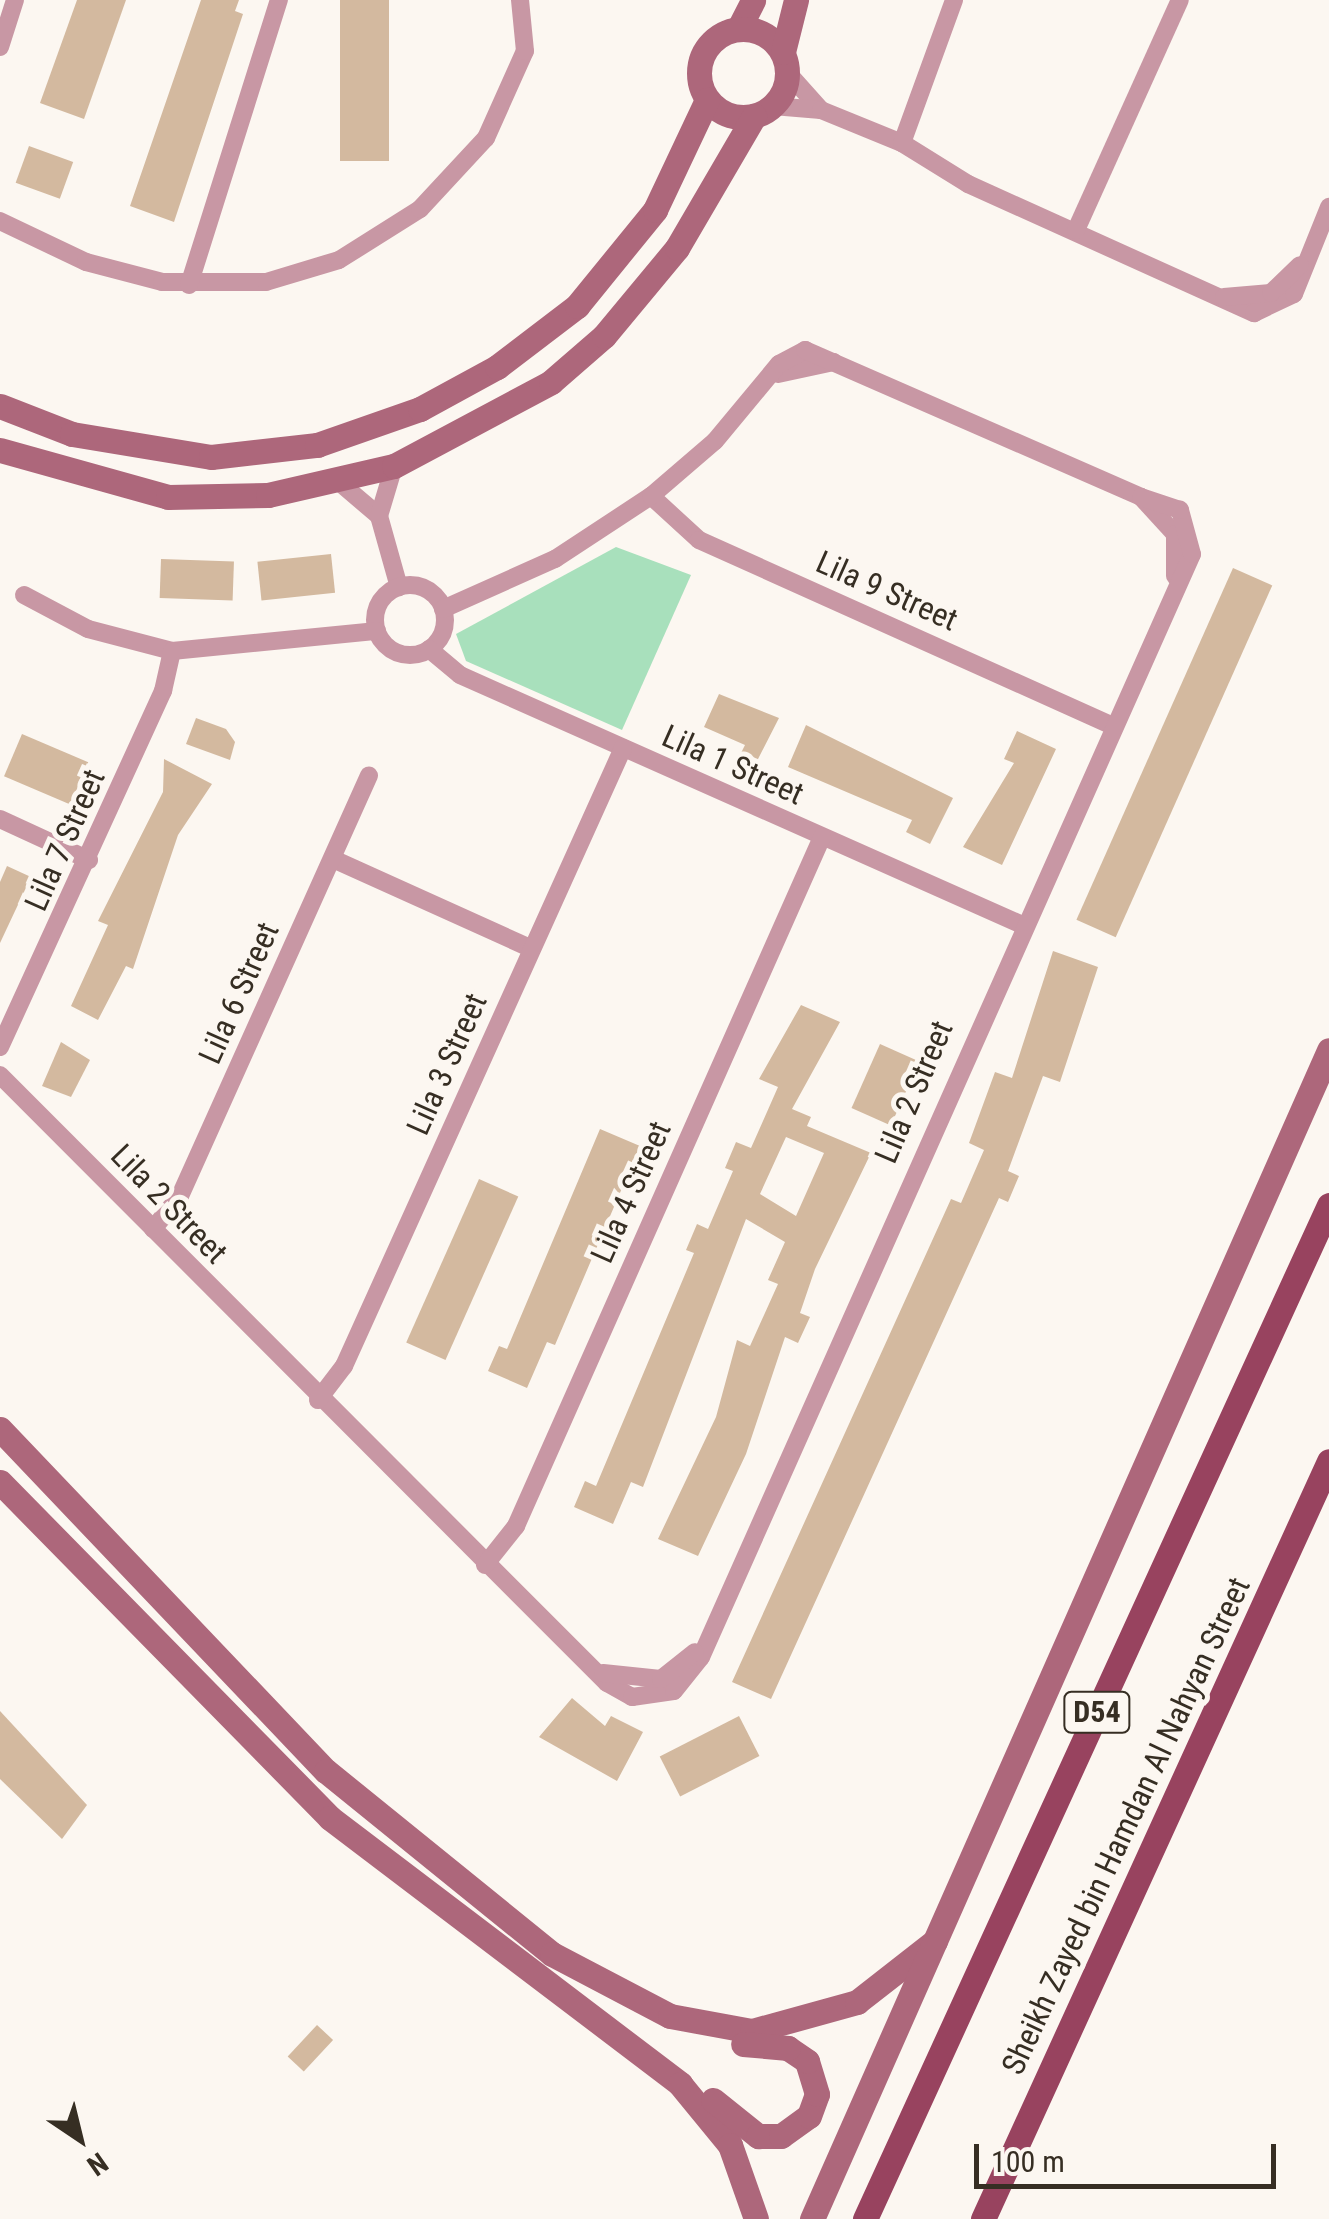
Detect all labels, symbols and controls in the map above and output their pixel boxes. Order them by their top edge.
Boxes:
street label: Lila 9 Street [810,543,964,639]
street label: Lila 1 Street [656,717,810,813]
street label: Lila 7 Street [17,763,113,917]
street label: Lila 6 Street [191,916,287,1070]
street label: Lila 3 Street [399,987,495,1141]
street label: Lila 2 Street [867,1015,961,1169]
street label: Lila 4 Street [583,1115,679,1269]
street label: Lila 2 Street [103,1136,235,1272]
street label: Sheikh Zayed bin Hamdan Al Nahyan Street [994,1571,1258,2081]
road number: D54 [1062,1687,1132,1737]
north arrow [30,2089,130,2189]
scale bar [979,2124,1282,2186]
text: 100 m [991,2144,1065,2179]
text: N [81,2146,114,2182]

